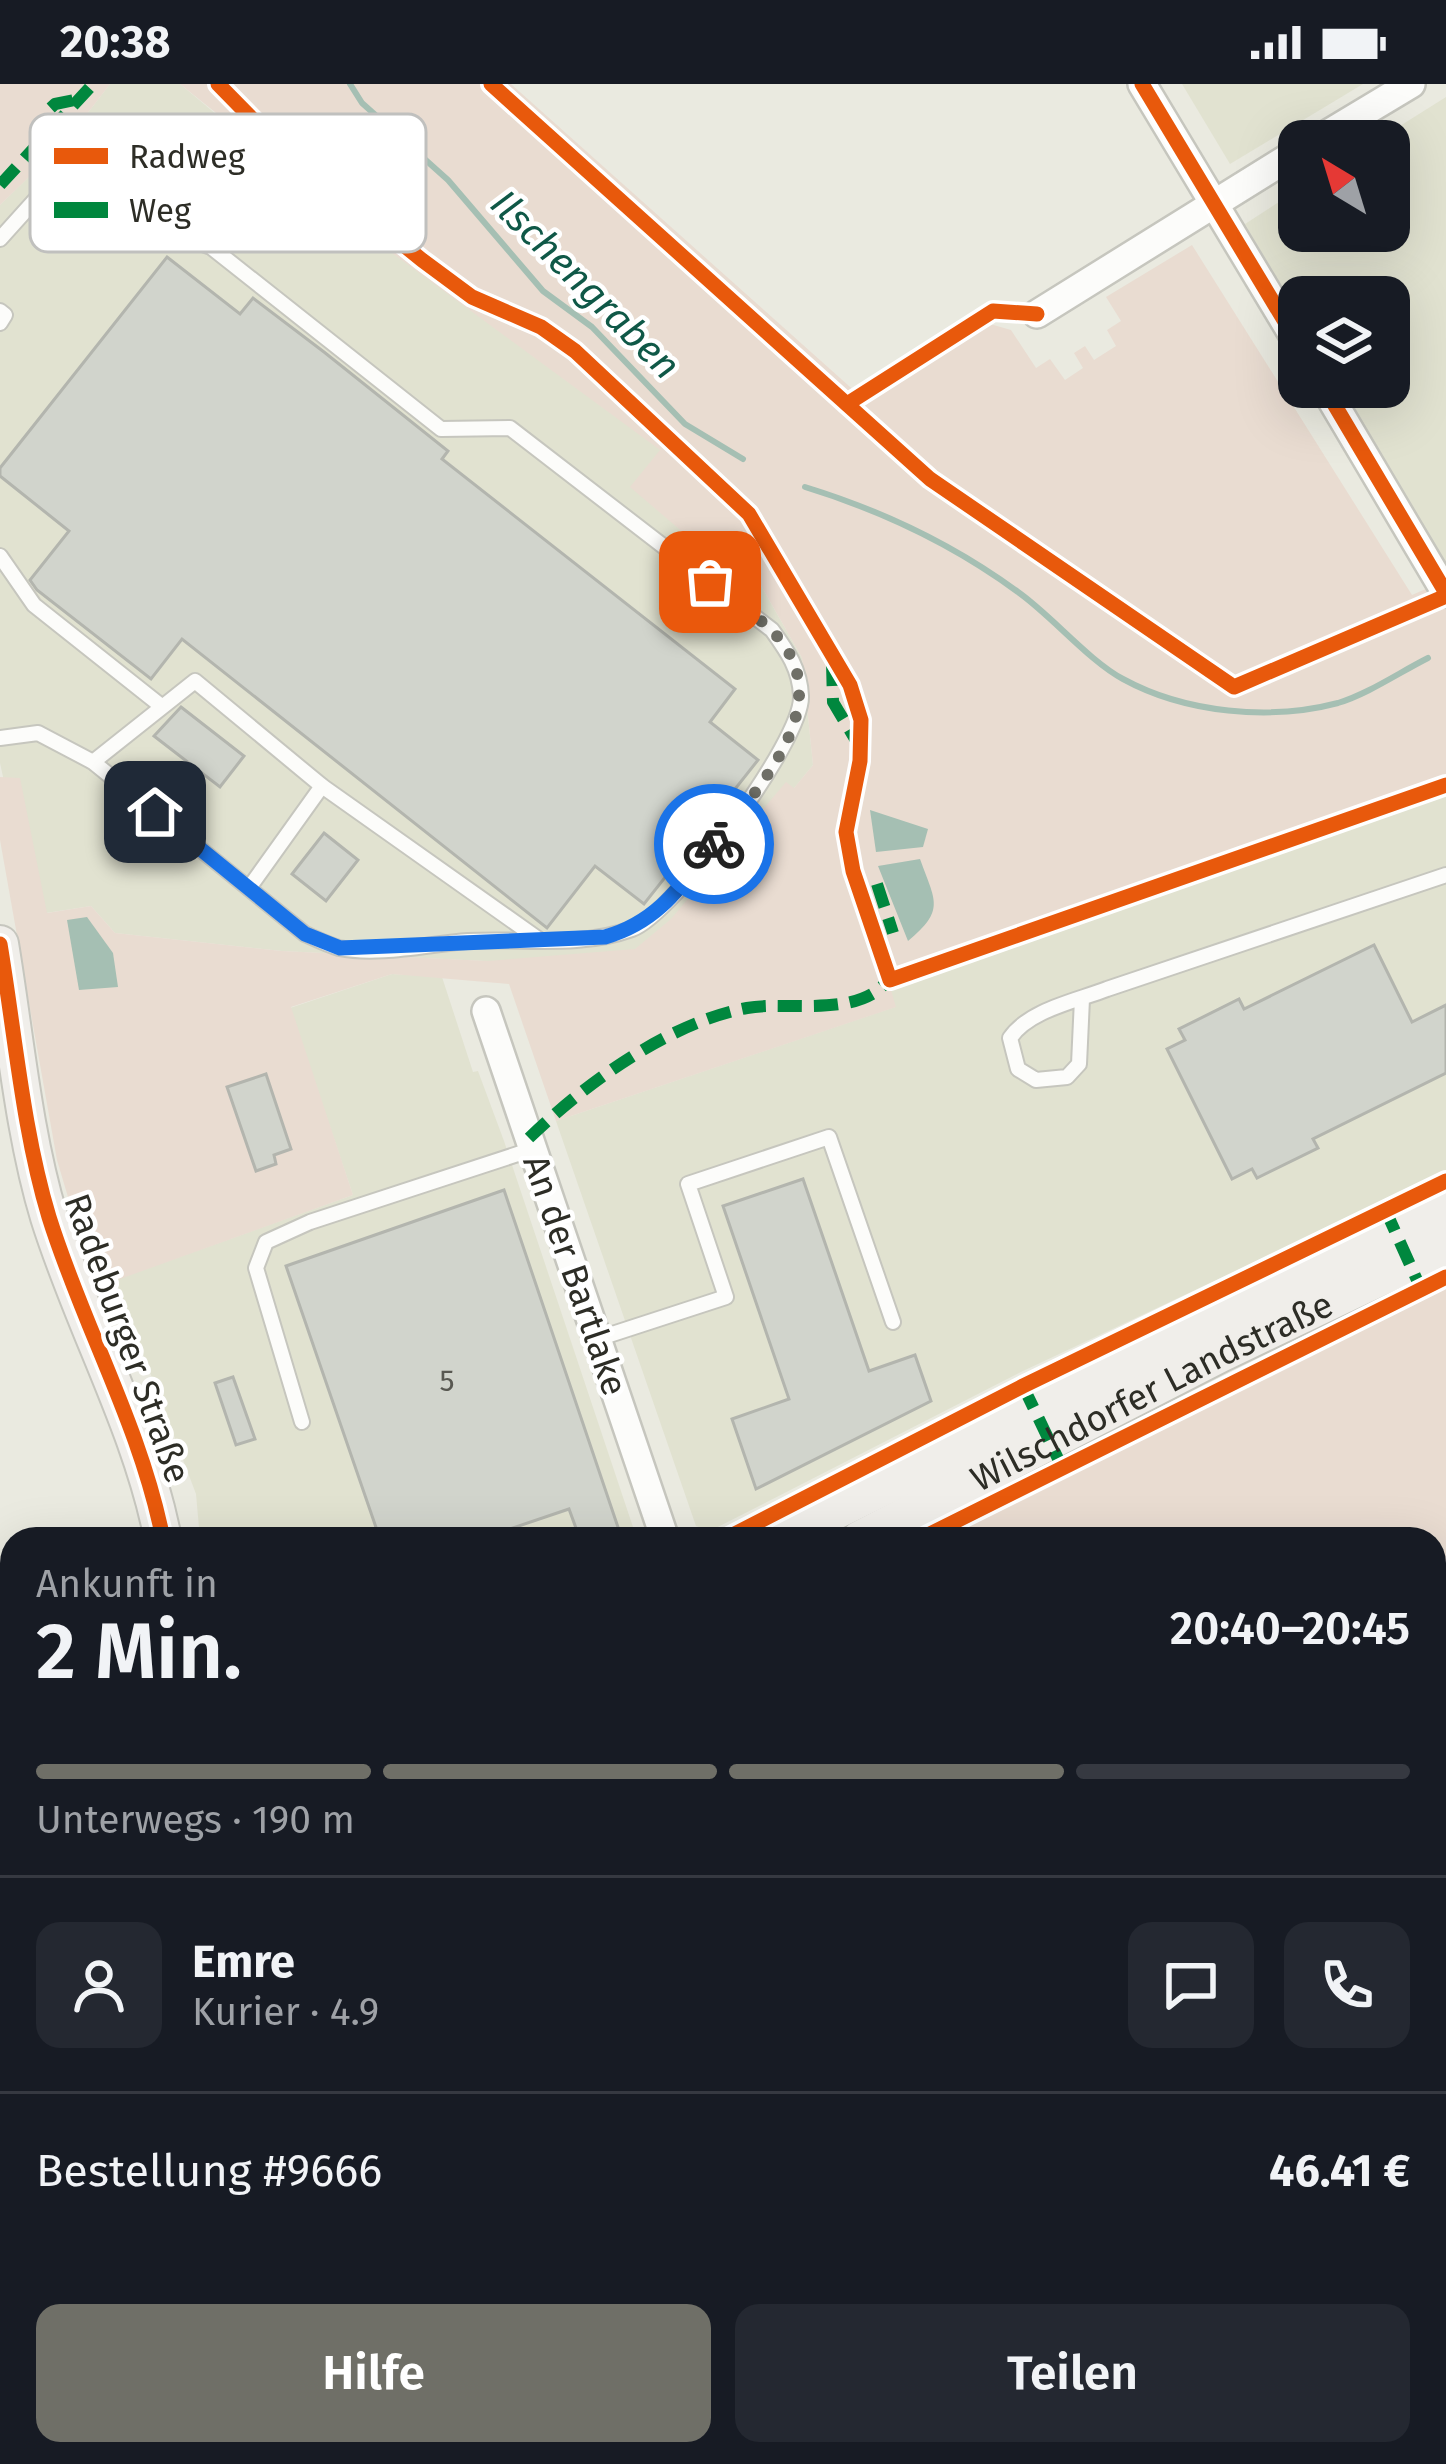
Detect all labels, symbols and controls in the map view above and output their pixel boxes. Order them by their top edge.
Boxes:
text: 20:38 [60,15,171,69]
legend [30,114,426,252]
north arrow [1278,120,1410,252]
map controls [1278,120,1410,408]
text: Radweg [129,137,246,177]
water label: Ilschengraben [481,181,689,389]
text: Weg [129,191,192,231]
button: layers [1278,276,1410,408]
pin [659,531,761,633]
icon: bag [677,549,743,615]
pin [104,761,206,863]
icon: home [122,779,188,845]
courier [654,784,774,904]
icon: bike [681,811,747,877]
street label: An der Bartlake [513,1149,637,1401]
street label: Radeburger Straße [54,1188,200,1489]
street label: Wilschdorfer Landstraße [963,1282,1340,1501]
house number: 5 [439,1363,455,1399]
text: Ankunft in [36,1561,218,1607]
text: 20:40–20:45 [1170,1602,1410,1656]
text: 2 Min. [36,1605,242,1699]
text: Unterwegs · 190 m [36,1797,355,1843]
button: person [36,1922,162,2048]
button: chat [1128,1922,1254,2048]
button: phone [1284,1922,1410,2048]
text: Emre [192,1935,295,1989]
text: Kurier · 4.9 [192,1989,379,2035]
text: Bestellung #9666 [36,2144,382,2198]
text: 46.41 € [1269,2144,1410,2198]
button: Hilfe [36,2304,711,2442]
button: Teilen [735,2304,1410,2442]

